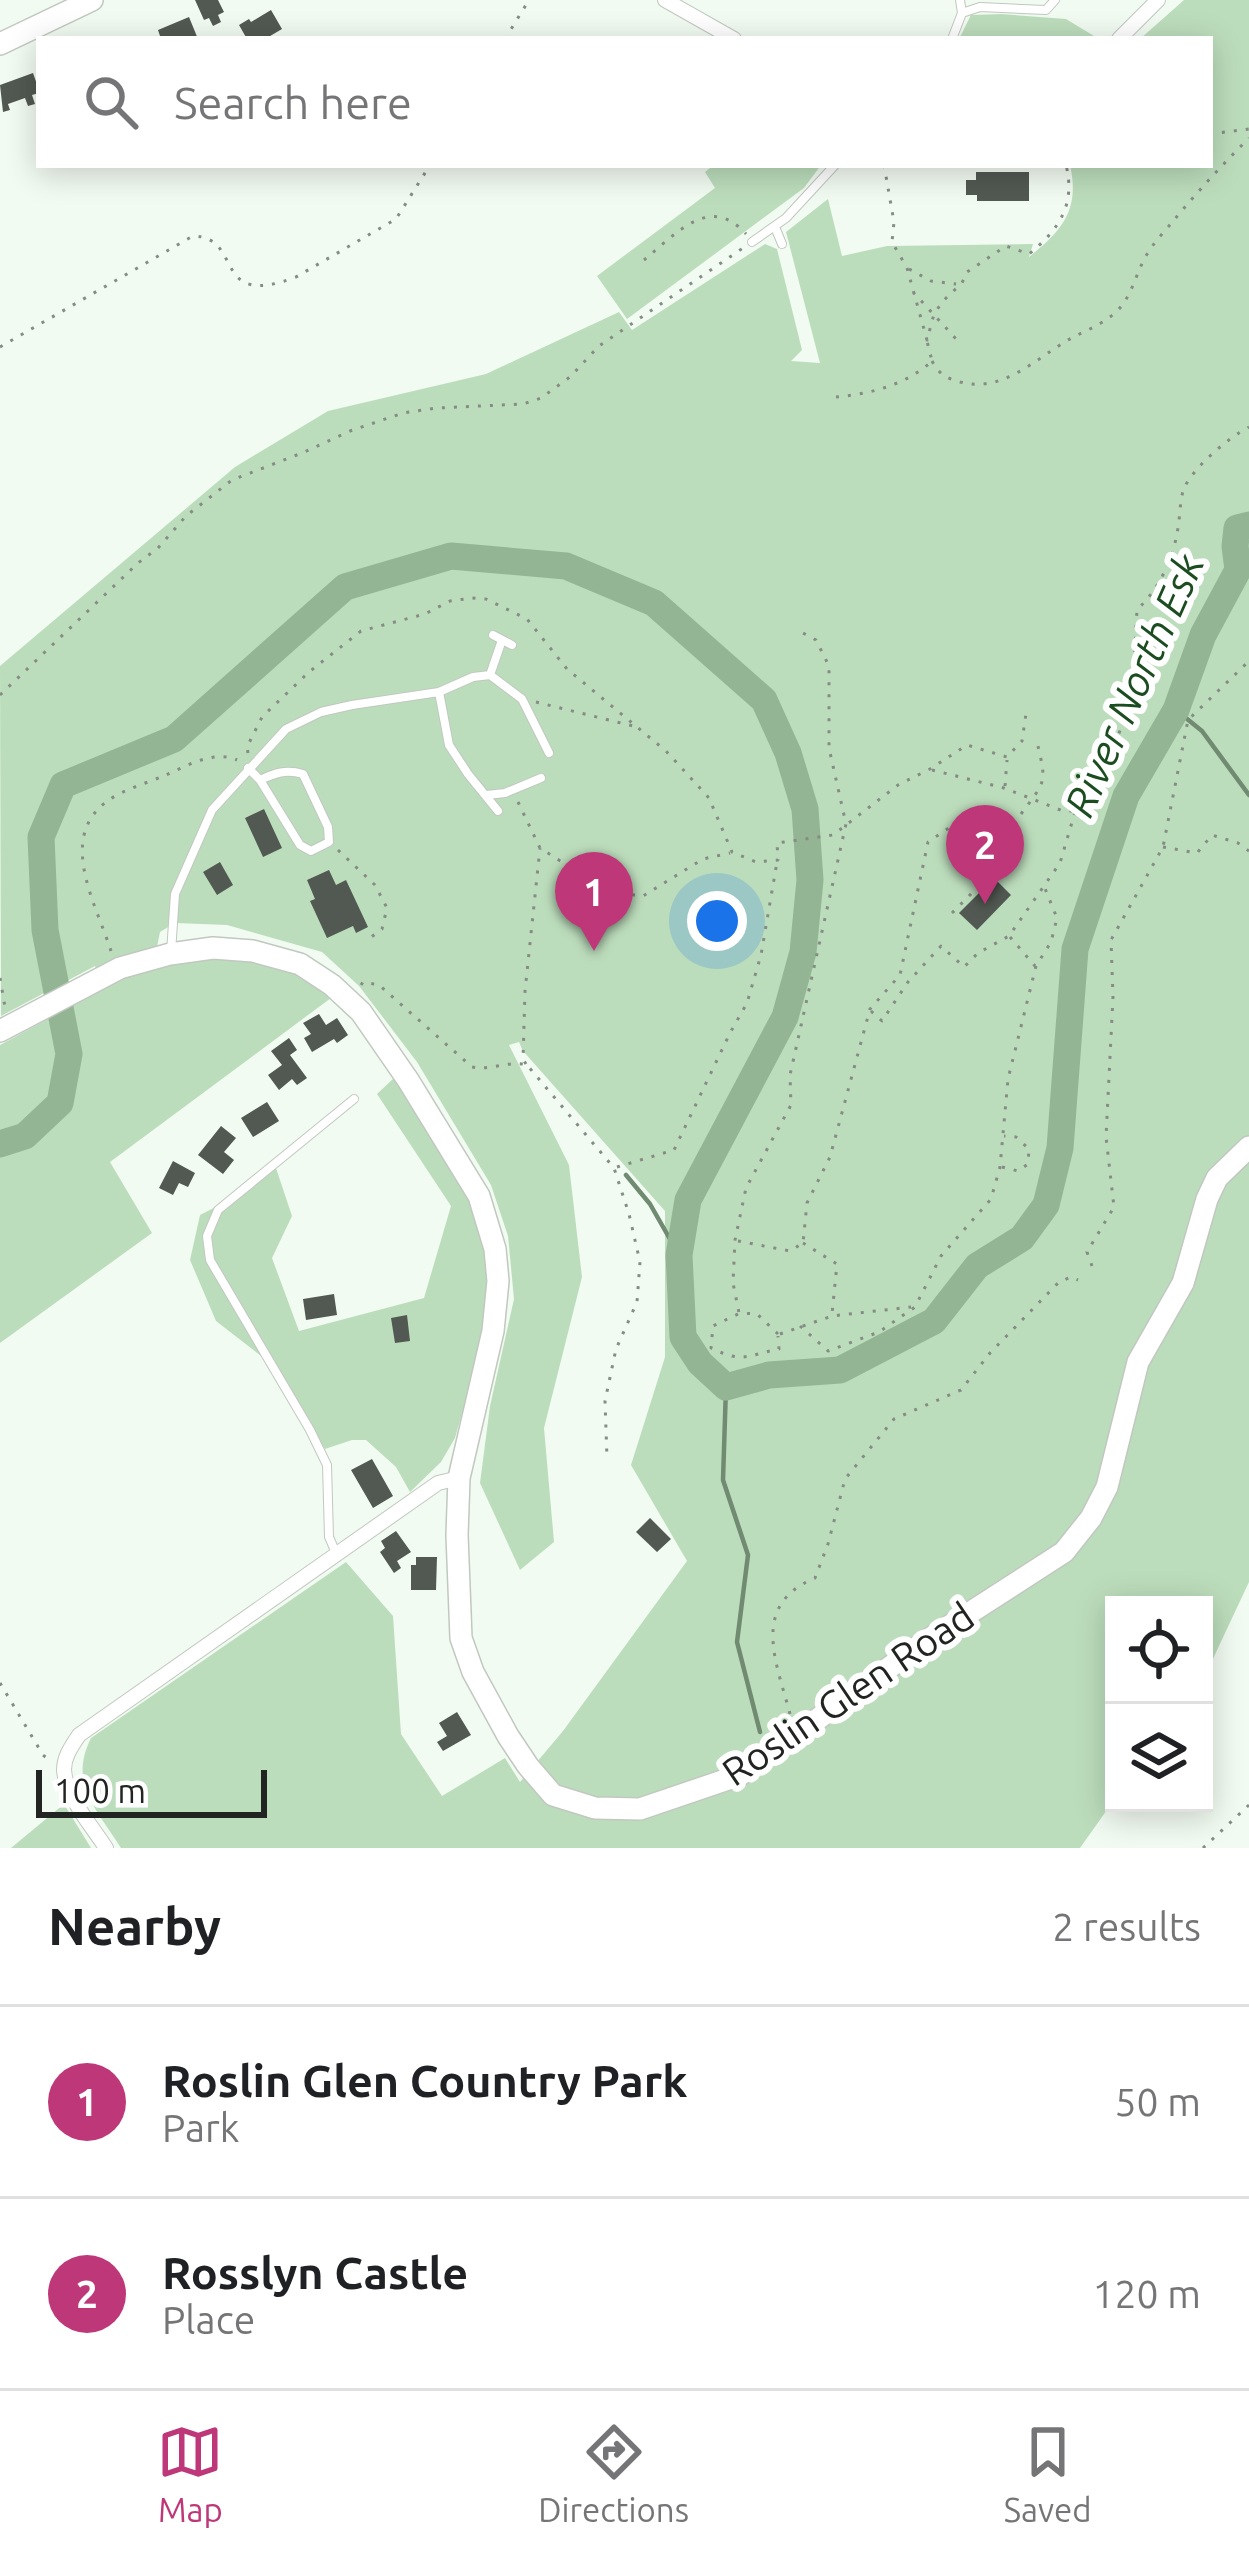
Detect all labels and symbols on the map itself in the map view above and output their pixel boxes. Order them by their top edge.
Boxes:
water label: River North Esk [1055,546,1213,823]
pin: 2 [946,805,1024,904]
pin: 1 [555,852,633,951]
your location [687,891,747,951]
street label: Roslin Glen Road [714,1594,981,1793]
scale bar [36,1764,267,1817]

